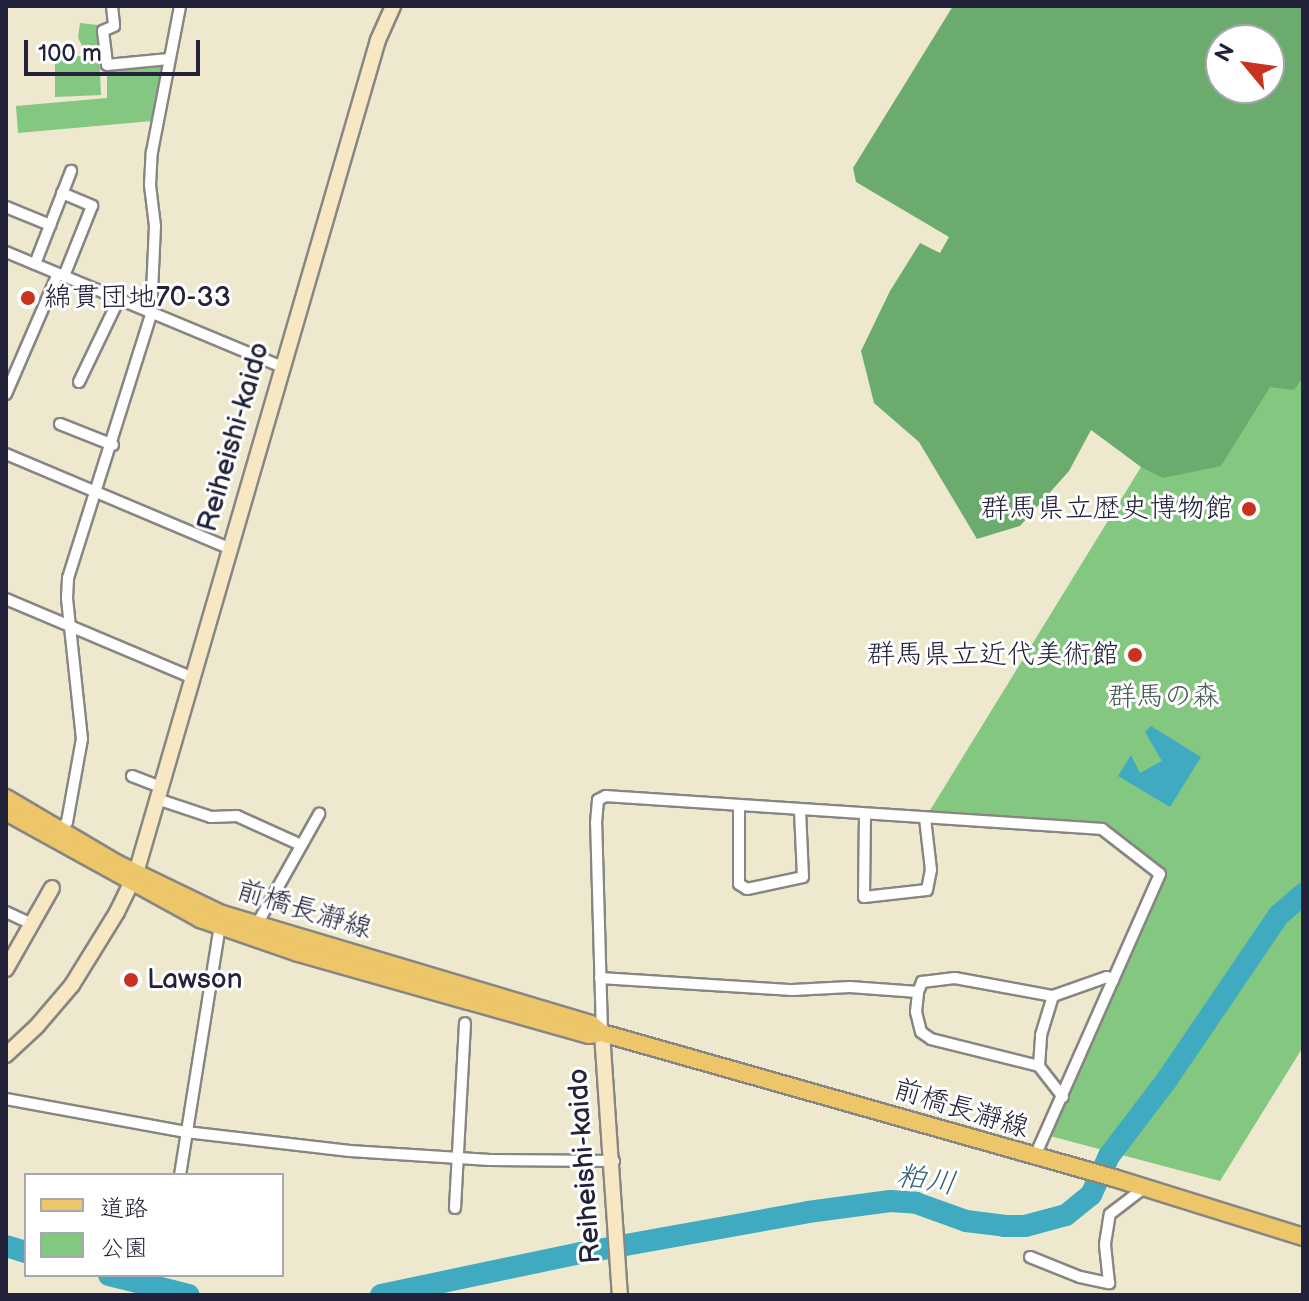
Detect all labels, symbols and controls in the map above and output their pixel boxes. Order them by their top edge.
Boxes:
scale bar [28,24,204,74]
north arrow [1205,24,1285,104]
text: 100 m [38,39,102,68]
text: N [1210,39,1241,67]
place label: 綿貫団地70-33 [44,281,231,315]
marker: 綿貫団地70-33 [19,289,37,307]
street label: Reiheishi-kaido [191,338,277,536]
place label: 群馬県立歴史博物館 [981,492,1233,526]
marker: 群馬県立歴史博物館 [1240,500,1258,518]
place label: 群馬県立近代美術館 [867,638,1119,672]
marker: 群馬県立近代美術館 [1126,646,1144,664]
park label: 群馬の森 [1108,680,1220,714]
street label: 前橋長瀞線 [232,873,376,947]
place label: Lawson [147,963,242,997]
marker: Lawson [122,971,140,989]
street label: Reiheishi-kaido [561,1067,609,1265]
street label: 前橋長瀞線 [889,1072,1033,1146]
water label: 粕川 [894,1158,958,1202]
legend [24,1173,284,1277]
text: 道路 [100,1194,148,1223]
text: 公園 [100,1234,148,1263]

